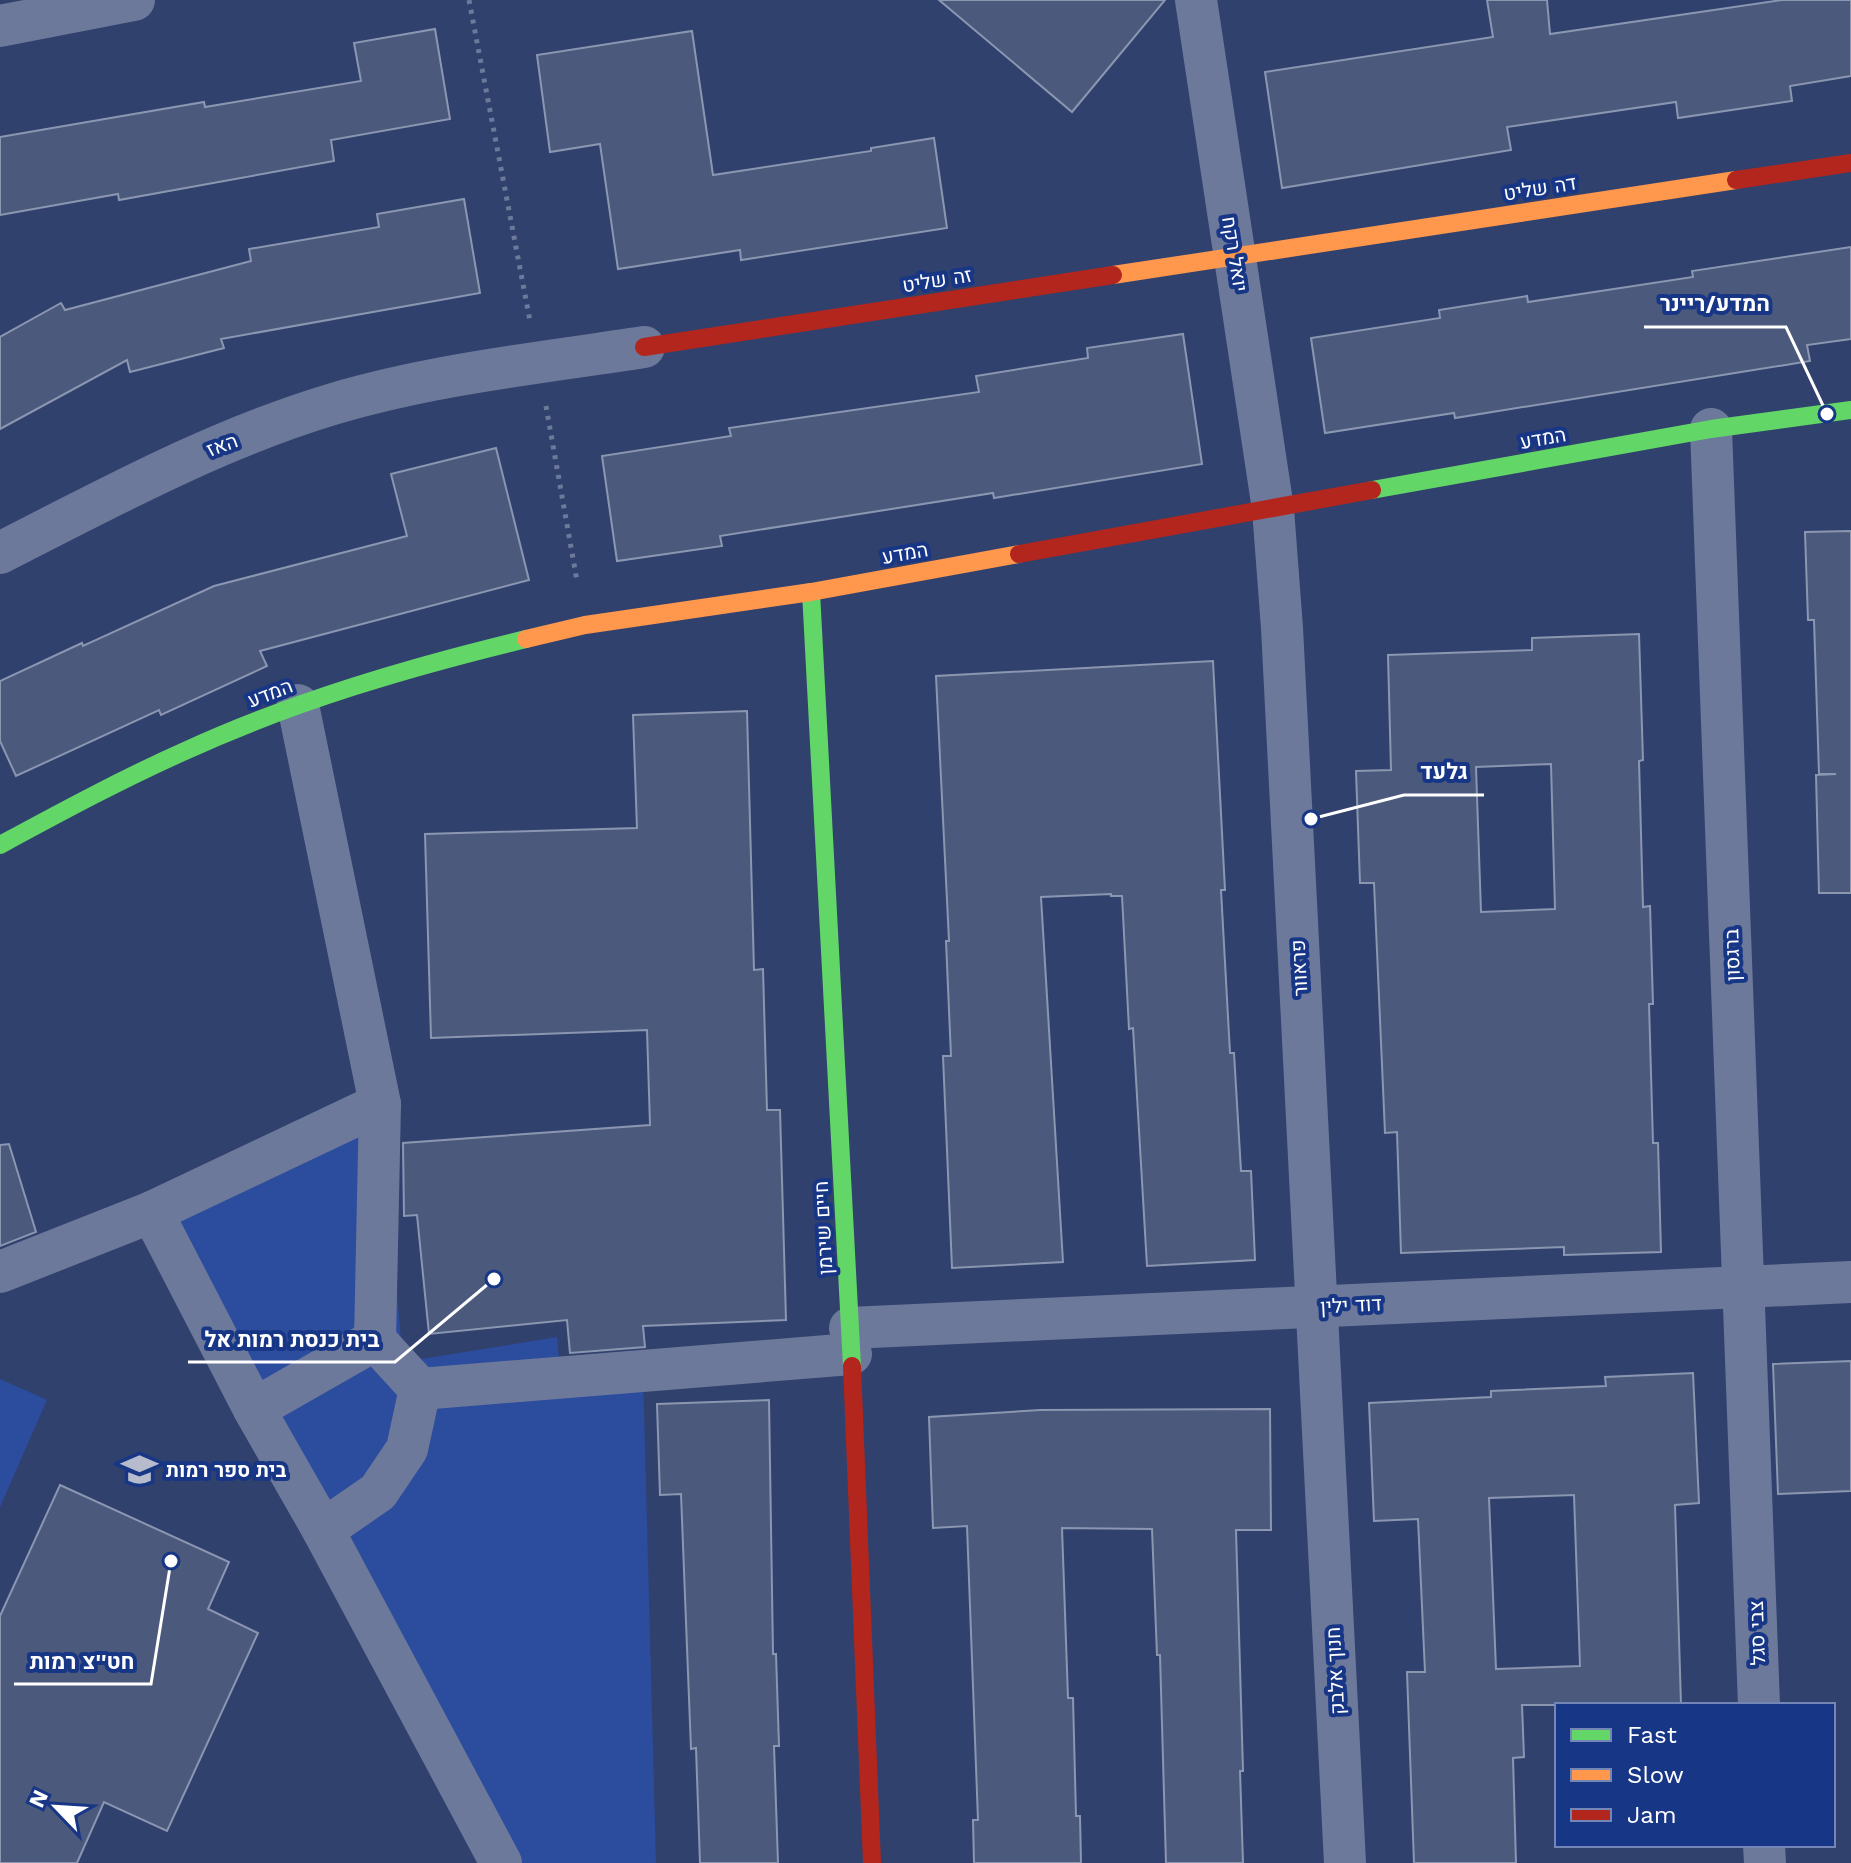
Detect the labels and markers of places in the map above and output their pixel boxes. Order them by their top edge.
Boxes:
callout: המדע/ריינר [1644,281,1786,327]
callout: גלעד [1404,749,1484,795]
callout: בית כנסת רמות אל [188,1316,395,1362]
school or university icon: בית ספר רמות [121,1451,159,1489]
place label: בית ספר רמות [166,1458,287,1482]
callout: חט''צ רמות [14,1638,151,1684]

